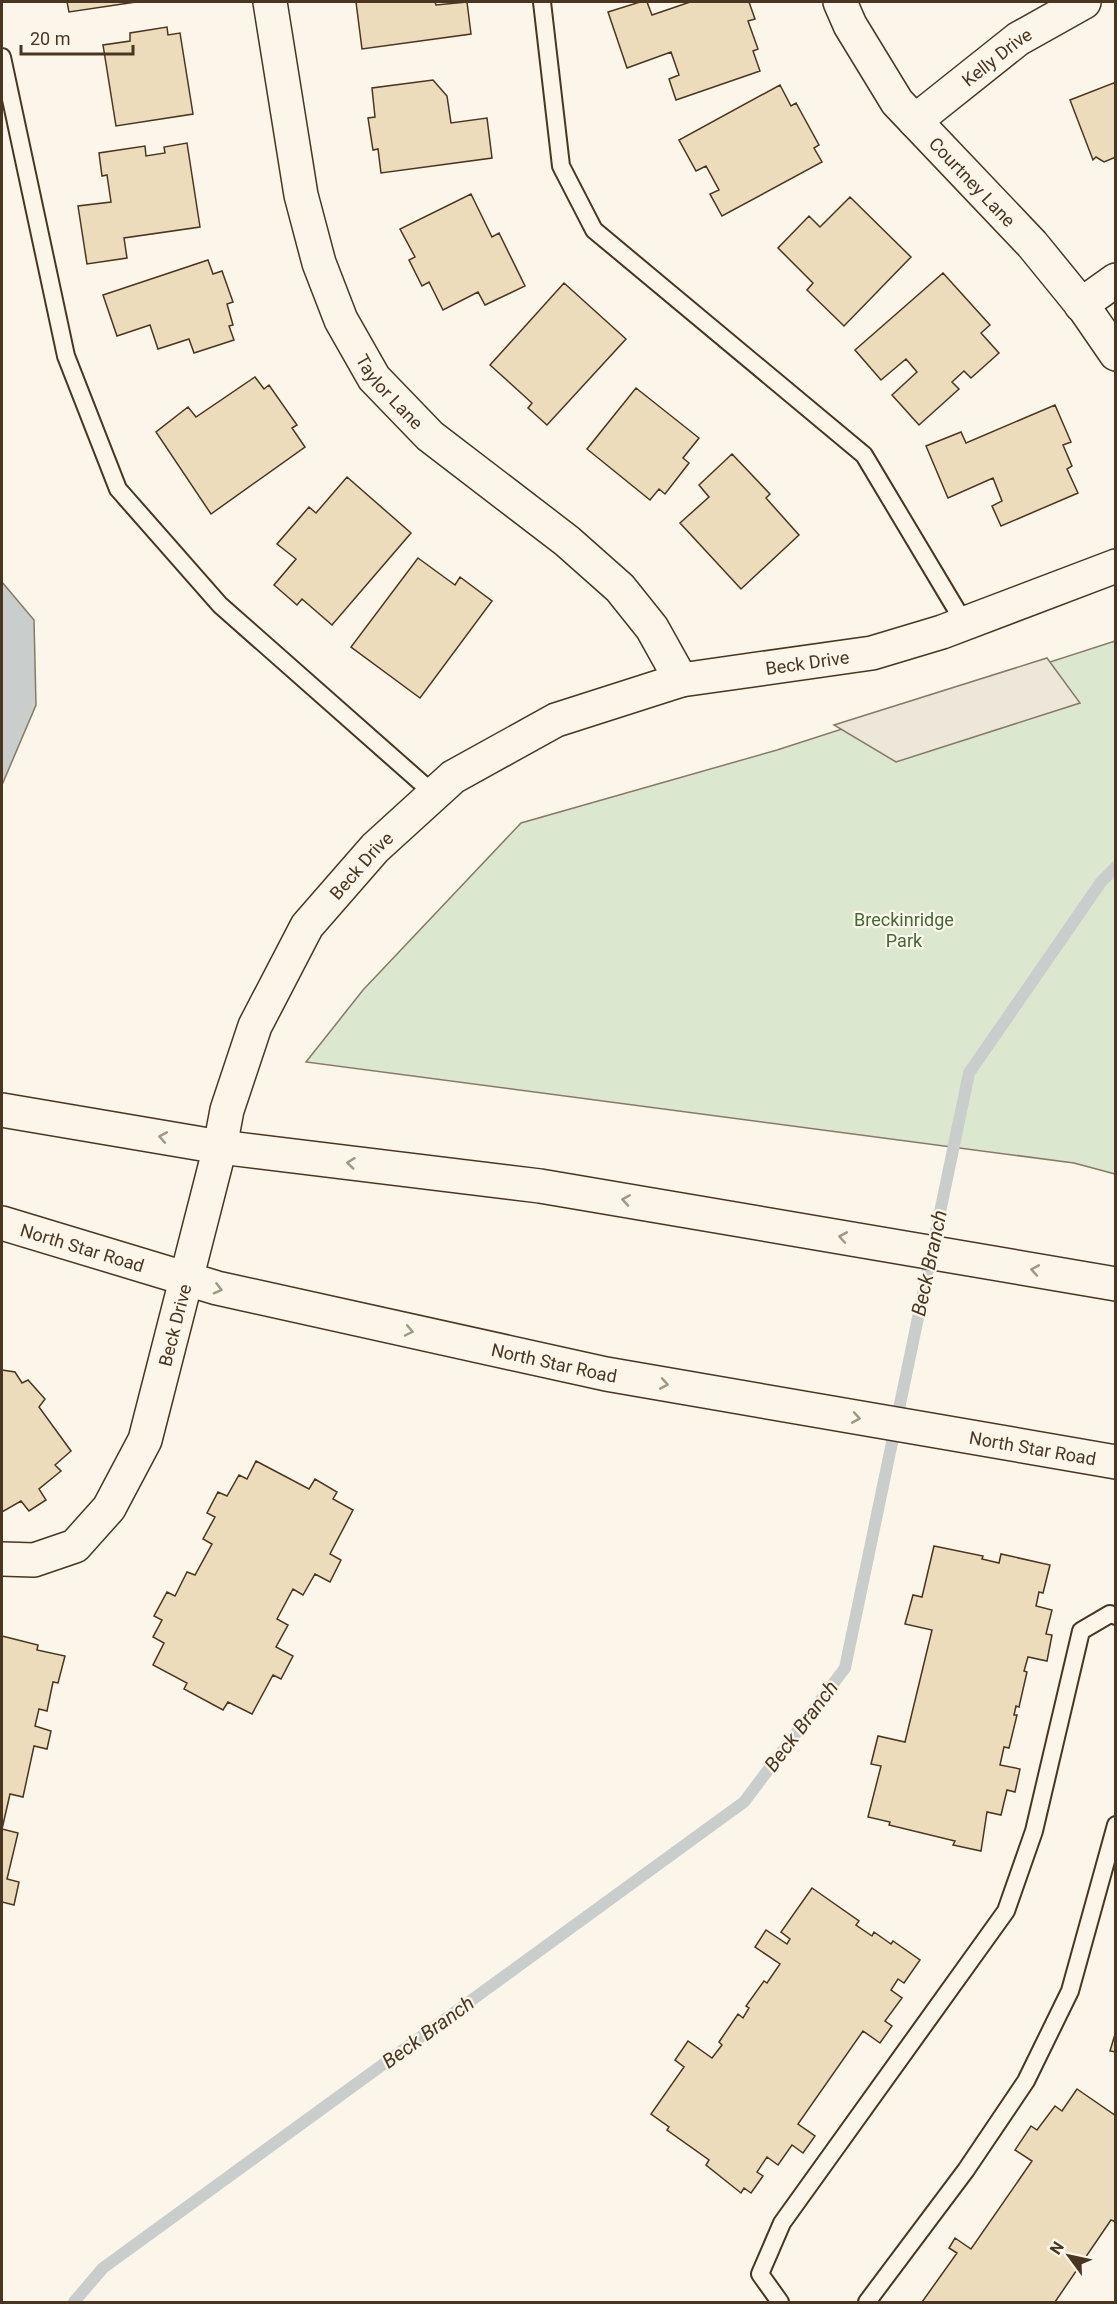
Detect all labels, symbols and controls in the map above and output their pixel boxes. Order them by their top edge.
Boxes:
scale bar [21,18,134,56]
street label: Kelly Drive [957,23,1035,90]
text: 20 m [30,28,70,49]
street label: Courtney Lane [925,132,1020,231]
street label: Taylor Lane [352,350,428,433]
street label: Beck Drive [764,646,850,678]
street label: Beck Drive [325,827,397,903]
park label: Breckinridge Park [854,909,954,951]
one-way arrow [158,1131,168,1144]
one-way arrow [346,1157,355,1170]
one-way arrow [621,1194,630,1206]
water label: Beck Branch [906,1208,952,1318]
street label: North Star Road [18,1219,147,1276]
one-way arrow [839,1231,849,1244]
one-way arrow [1031,1264,1041,1277]
one-way arrow [213,1281,223,1294]
street label: Beck Drive [154,1282,195,1368]
one-way arrow [404,1323,414,1336]
street label: North Star Road [489,1338,619,1386]
one-way arrow [658,1377,668,1390]
one-way arrow [850,1411,860,1424]
street label: North Star Road [968,1426,1098,1469]
water label: Beck Branch [759,1676,843,1776]
water label: Beck Branch [377,1991,479,2073]
north arrow [1039,2226,1099,2286]
text: N [1046,2238,1068,2258]

